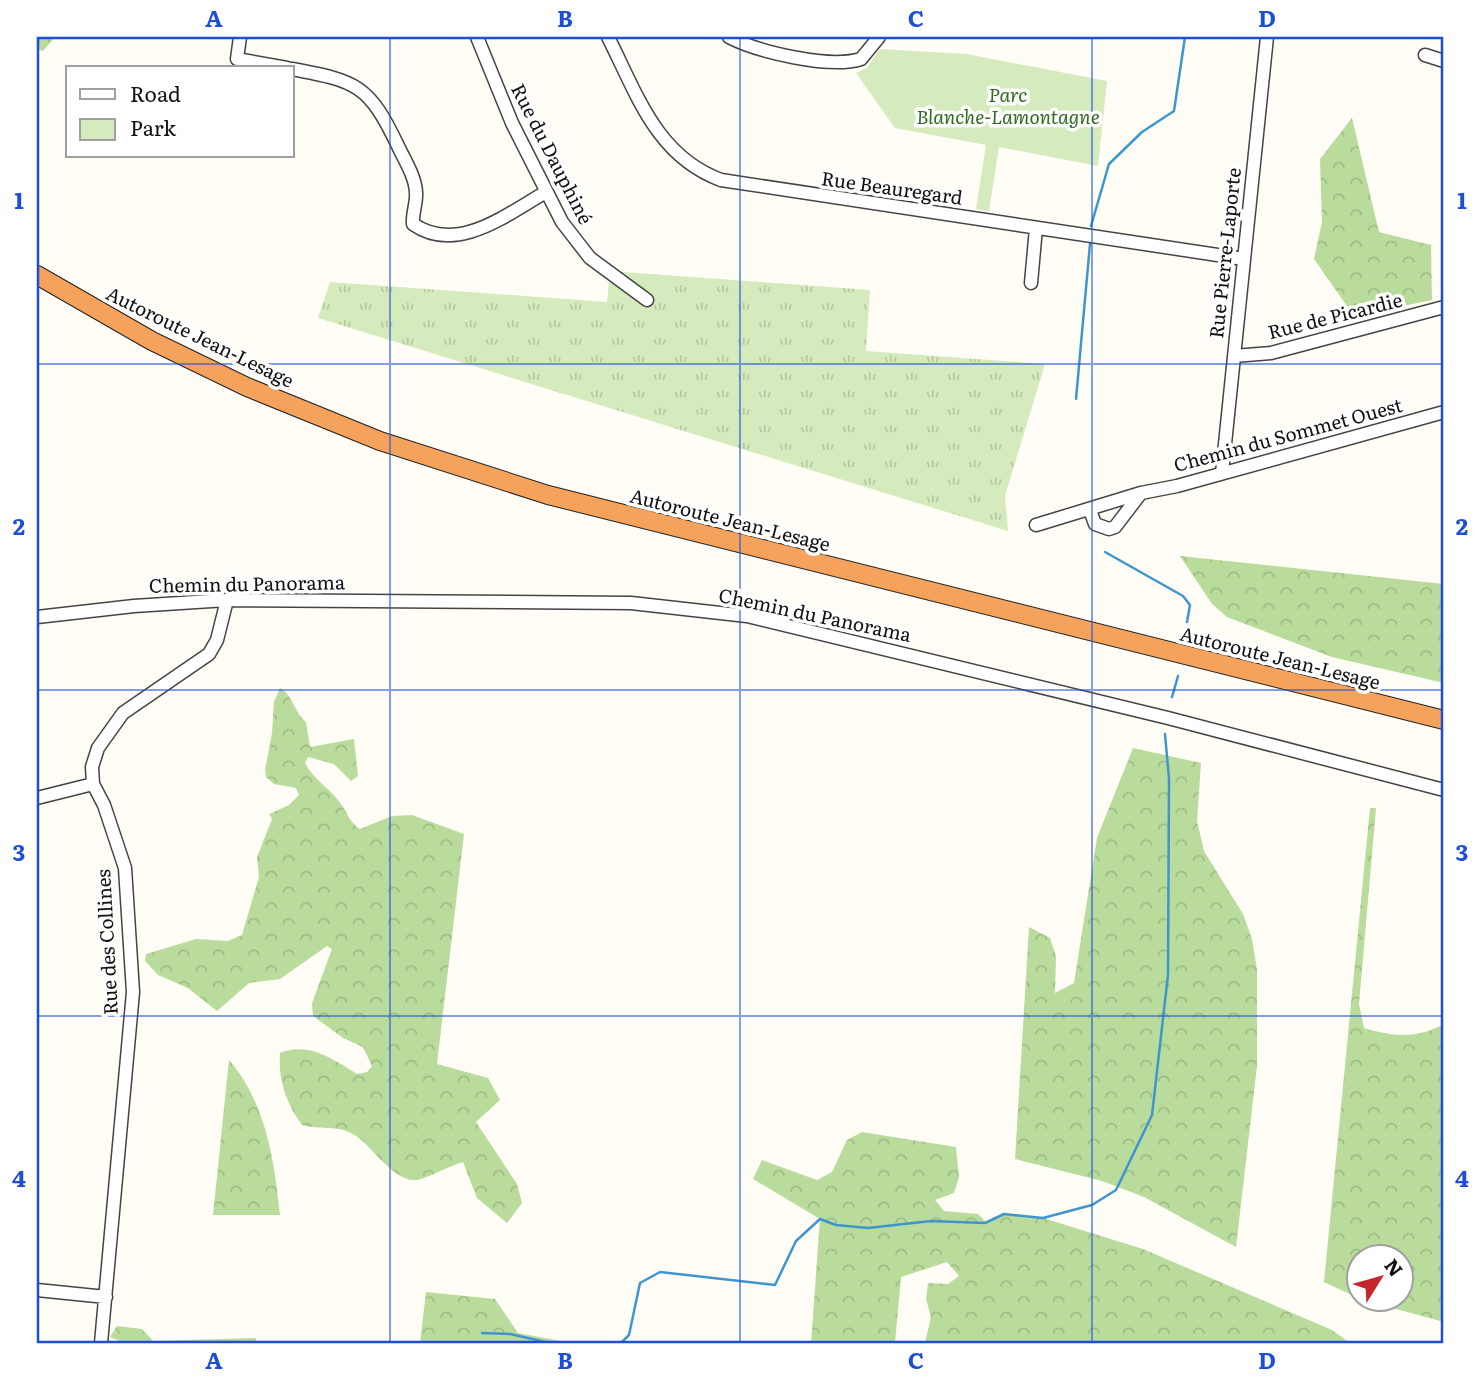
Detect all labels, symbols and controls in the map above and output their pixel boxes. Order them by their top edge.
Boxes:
text: A [205,0,223,34]
text: B [557,0,573,34]
text: C [908,0,924,34]
text: D [1258,0,1276,34]
legend [66,66,294,158]
text: Road [130,77,181,108]
street label: Rue du Dauphiné [505,78,601,229]
park label: Parc Blanche-Lamontagne [916,80,1100,130]
text: Park [130,111,176,142]
street label: Rue Beauregard [820,163,965,211]
street label: Rue Pierre-Laporte [1201,166,1247,340]
text: 1 [14,182,24,216]
text: 1 [1457,182,1467,216]
street label: Autoroute Jean-Lesage [102,278,299,394]
street label: Rue de Picardie [1265,285,1405,345]
street label: Chemin du Sommet Ouest [1170,390,1405,478]
street label: Autoroute Jean-Lesage [627,481,833,557]
text: 2 [13,508,25,542]
text: 2 [1456,508,1468,542]
street label: Chemin du Panorama [149,567,346,599]
street label: Chemin du Panorama [716,580,915,648]
street label: Autoroute Jean-Lesage [1177,619,1383,695]
text: 3 [13,834,25,868]
text: 3 [1456,834,1468,868]
street label: Rue des Collines [88,868,124,1016]
text: 4 [12,1160,26,1194]
text: 4 [1455,1160,1469,1194]
north arrow [1344,1244,1414,1314]
text: N [1378,1252,1410,1282]
text: A [205,1342,223,1376]
text: B [557,1342,573,1376]
text: C [908,1342,924,1376]
text: D [1258,1342,1276,1376]

